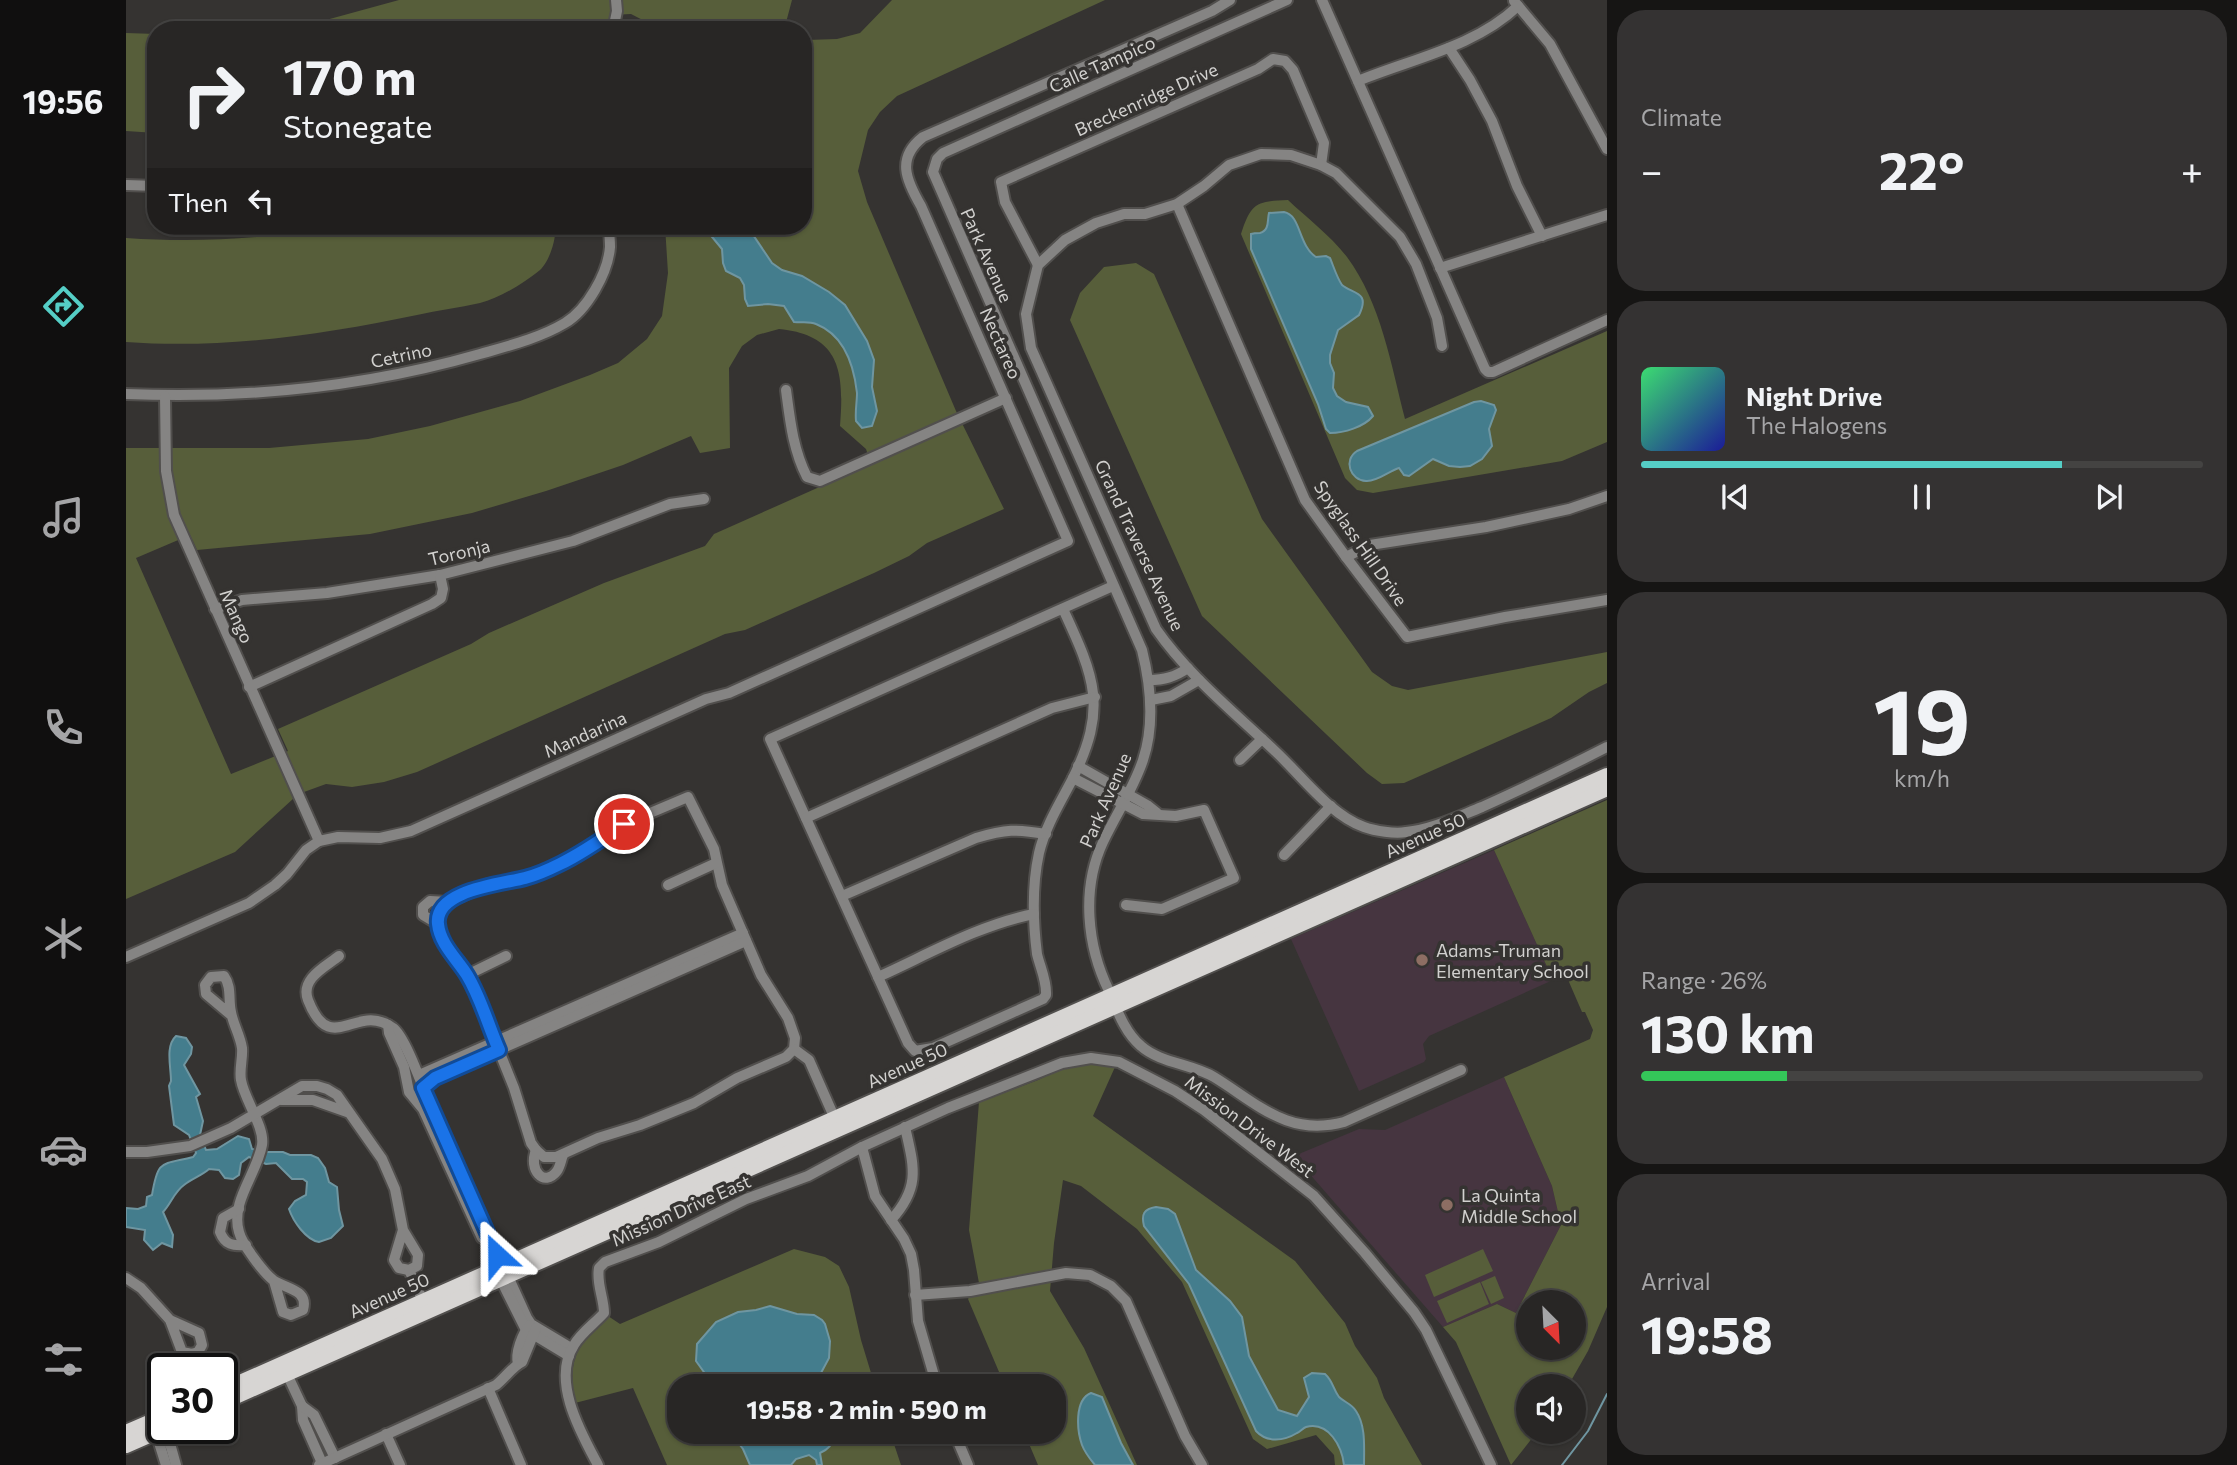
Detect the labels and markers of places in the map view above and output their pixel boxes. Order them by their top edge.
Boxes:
pin [594,794,654,854]
place label: Adams-Truman Elementary School [1436,939,1589,982]
marker: Adams-Truman Elementary School [1414,952,1430,968]
place label: La Quinta Middle School [1461,1184,1577,1227]
marker: La Quinta Middle School [1439,1197,1455,1213]

